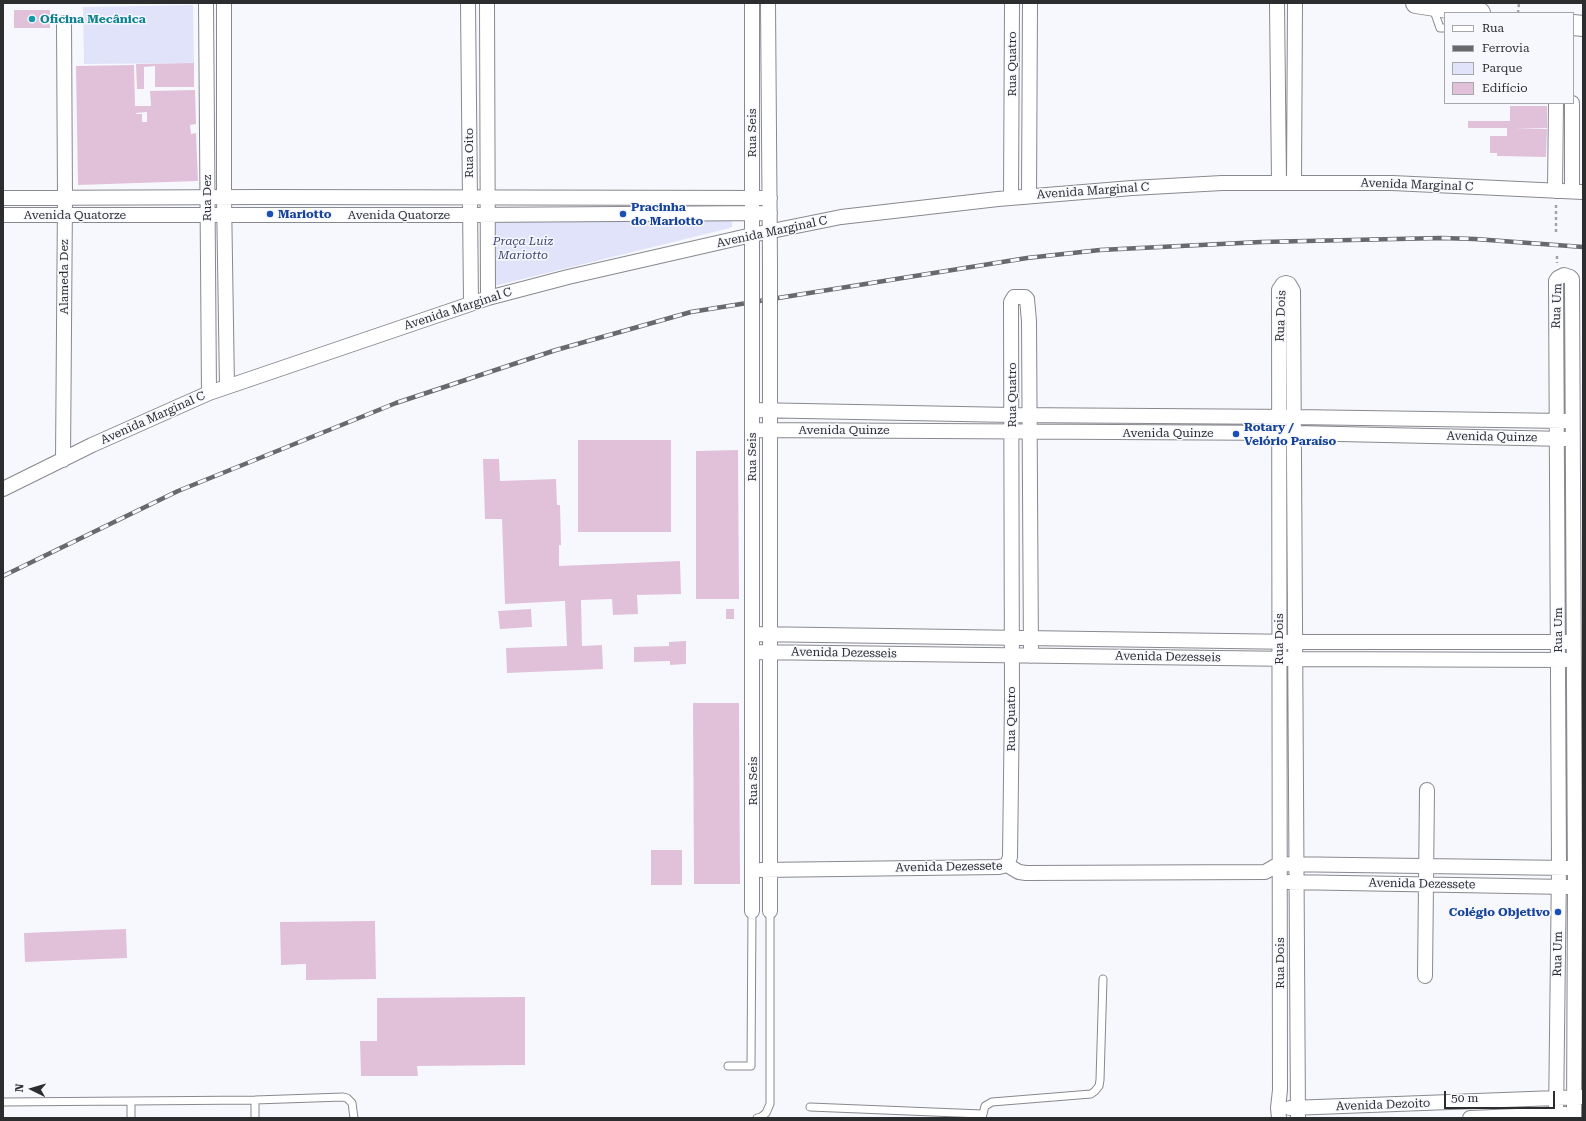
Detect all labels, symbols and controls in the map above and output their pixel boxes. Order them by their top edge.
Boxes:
place label: Oficina Mecânica [40,12,146,26]
legend [1444,12,1574,104]
marker: Oficina Mecânica [27,14,37,24]
text: Rua [1482,21,1504,35]
street label: Rua Quatro [1005,31,1019,97]
text: Ferrovia [1482,41,1529,55]
text: Parque [1482,61,1522,75]
text: Edifício [1482,81,1528,95]
street label: Rua Seis [745,109,759,157]
street label: Rua Oito [462,128,476,178]
street label: Rua Dez [200,175,214,221]
street label: Avenida Marginal C [1360,176,1474,194]
street label: Avenida Marginal C [1036,180,1150,202]
place label: Pracinha do Mariotto [631,200,703,228]
place label: Mariotto [278,207,331,221]
street label: Avenida Quatorze [24,208,126,222]
street label: Avenida Quatorze [348,208,450,222]
marker: Mariotto [265,209,275,219]
marker: Pracinha do Mariotto [618,209,628,219]
street label: Avenida Marginal C [715,213,829,251]
park label: Praça Luiz Mariotto [493,234,553,262]
street label: Alameda Dez [57,239,71,315]
street label: Rua Um [1549,283,1565,329]
street label: Avenida Marginal C [402,285,514,333]
street label: Rua Dois [1273,290,1289,342]
street label: Rua Quatro [1005,362,1019,428]
street label: Avenida Marginal C [98,388,208,448]
place label: Rotary / Velório Paraíso [1244,420,1336,448]
street label: Avenida Quinze [799,423,889,437]
street label: Avenida Quinze [1123,426,1213,440]
marker: Rotary / Velório Paraíso [1231,429,1241,439]
street label: Avenida Quinze [1446,429,1538,445]
street label: Rua Seis [745,433,759,481]
street label: Rua Um [1551,607,1565,653]
street label: Rua Dois [1272,613,1286,665]
street label: Avenida Dezesseis [791,645,897,661]
street label: Avenida Dezesseis [1115,649,1221,665]
street label: Rua Quatro [1004,686,1018,752]
street label: Rua Seis [746,757,760,805]
street label: Avenida Dezessete [895,859,1003,875]
street label: Avenida Dezessete [1368,876,1476,892]
place label: Colégio Objetivo [1449,905,1550,919]
marker: Colégio Objetivo [1553,907,1563,917]
street label: Rua Um [1550,931,1566,977]
street label: Rua Dois [1273,937,1287,989]
north arrow [12,1069,52,1109]
text: N [13,1083,26,1093]
scale bar [1446,1083,1557,1109]
text: 50 m [1451,1091,1478,1105]
street label: Avenida Dezoito [1336,1096,1430,1114]

